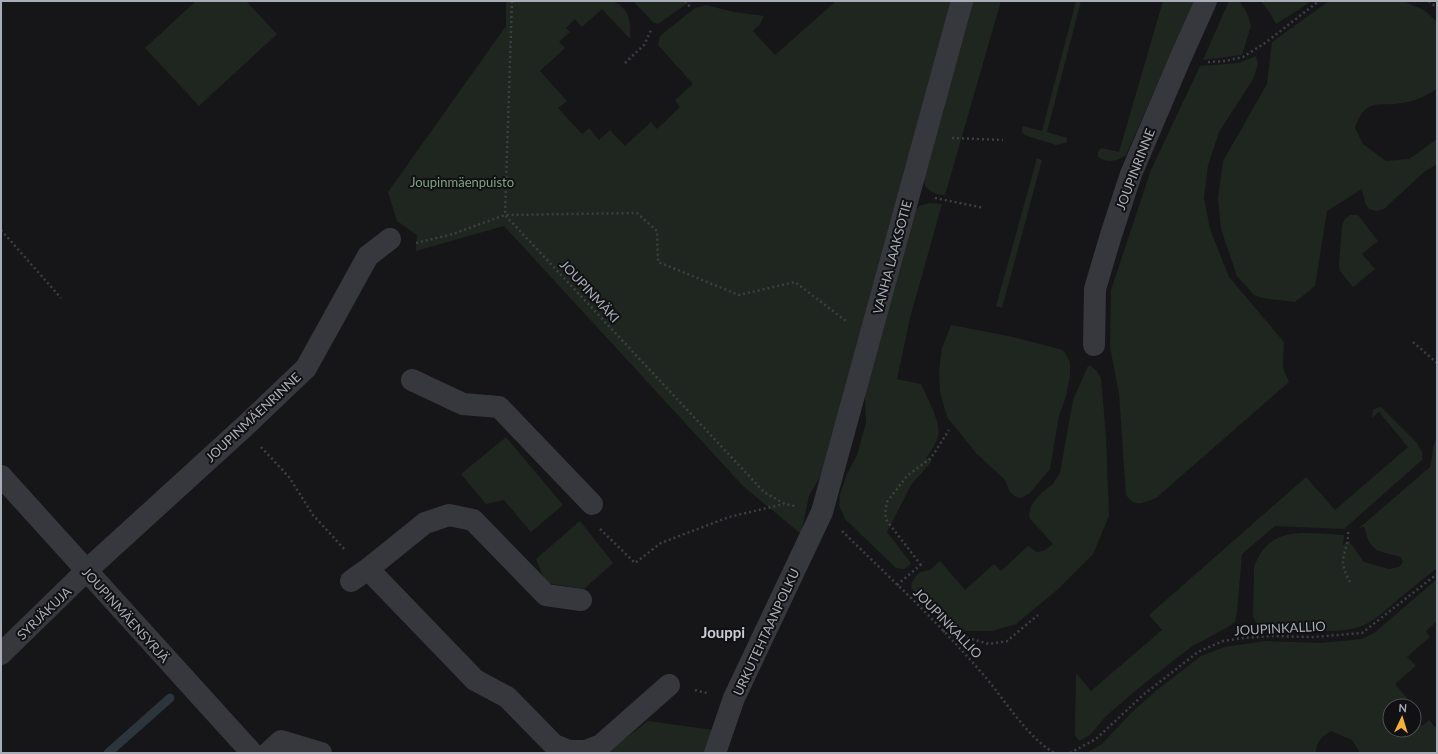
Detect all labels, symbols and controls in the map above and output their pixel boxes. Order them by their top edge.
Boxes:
street label: JOUPINRINNE [1112,126,1158,212]
park label: Joupinmäenpuisto [410,174,514,190]
street label: VANHA LAAKSOTIE [869,198,915,316]
street label: JOUPINMÄKI [557,256,623,326]
street label: JOUPINMÄENRINNE [202,369,304,465]
street label: JOUPINMÄENSYRJÄ [79,564,173,666]
street label: URKUTEHTAANPOLKU [730,566,802,698]
street label: SYRJÄKUJA [14,583,75,643]
street label: JOUPINKALLIO [910,584,986,662]
street label: JOUPINKALLIO [1234,618,1326,638]
district label: Jouppi [701,623,745,641]
north arrow [1382,698,1422,738]
text: N [1398,701,1407,714]

